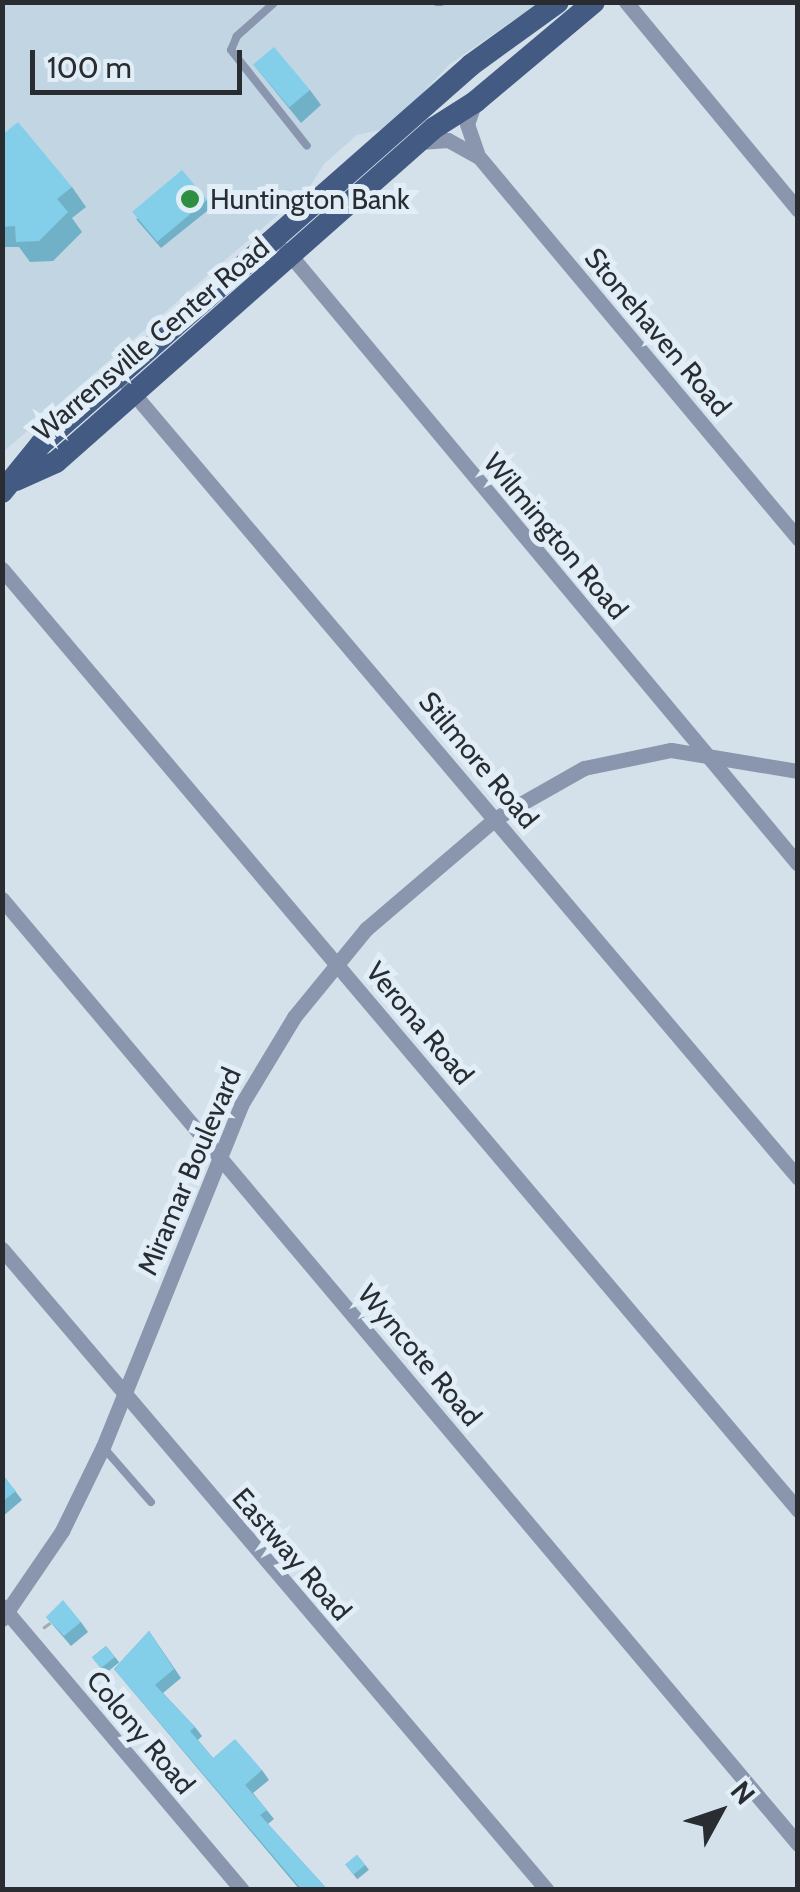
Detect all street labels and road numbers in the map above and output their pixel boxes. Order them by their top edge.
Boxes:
street label: Warrensville Center Road [26,231,276,447]
street label: Stonehaven Road [578,241,738,423]
street label: Wilmington Road [477,446,635,626]
street label: Stilmore Road [412,685,546,835]
street label: Verona Road [359,955,481,1091]
street label: Miramar Boulevard [130,1062,248,1280]
street label: Wyncote Road [351,1277,489,1433]
street label: Eastway Road [225,1481,359,1627]
street label: Colony Road [80,1664,202,1800]

